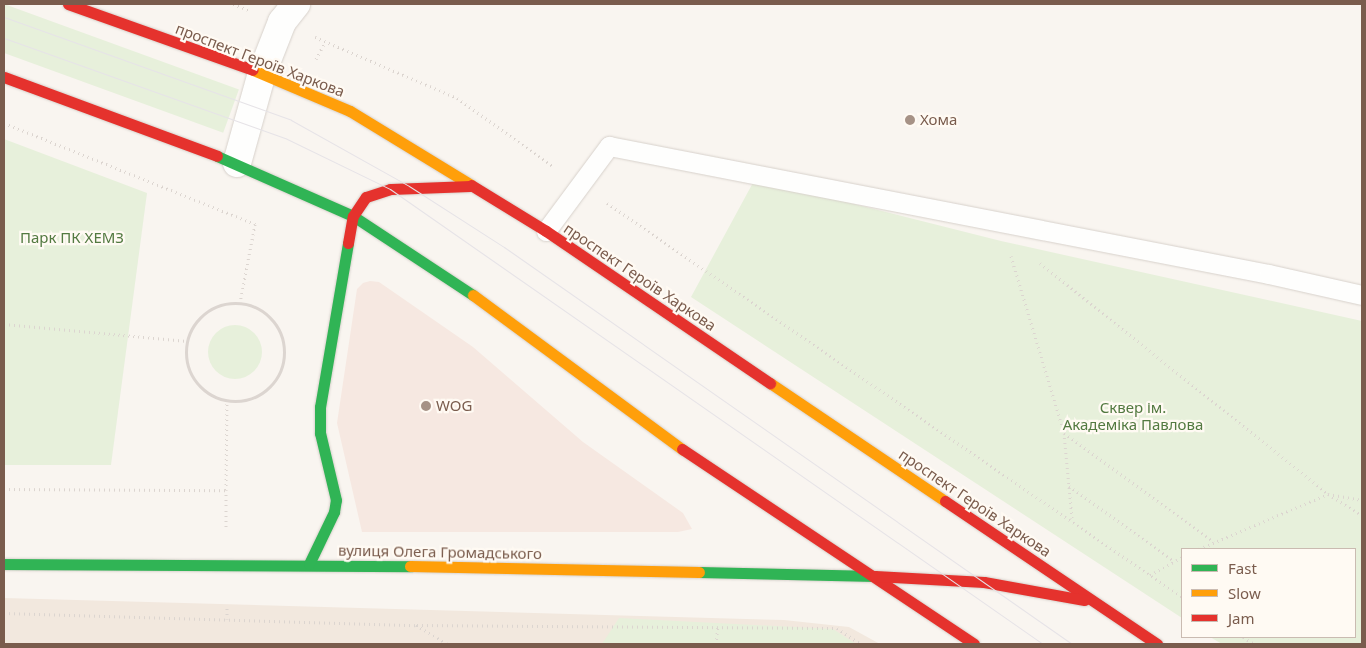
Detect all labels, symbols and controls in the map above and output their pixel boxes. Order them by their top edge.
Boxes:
street label: проспект Героїв Харкова [173,19,347,101]
place label: Хома [920,111,957,129]
marker: Хома [904,114,916,126]
street label: проспект Героїв Харкова [560,219,720,335]
park label: Парк ПК ХЕМЗ [20,229,124,247]
place label: WOG [436,397,472,415]
park label: Сквер ім. Академіка Павлова [1063,398,1203,433]
marker: WOG [420,400,432,412]
street label: проспект Героїв Харкова [895,445,1055,561]
street label: вулиця Олега Громадського [338,541,542,563]
legend [1181,548,1356,638]
text: Fast [1228,558,1257,578]
text: Slow [1228,583,1261,603]
text: Jam [1228,608,1255,628]

